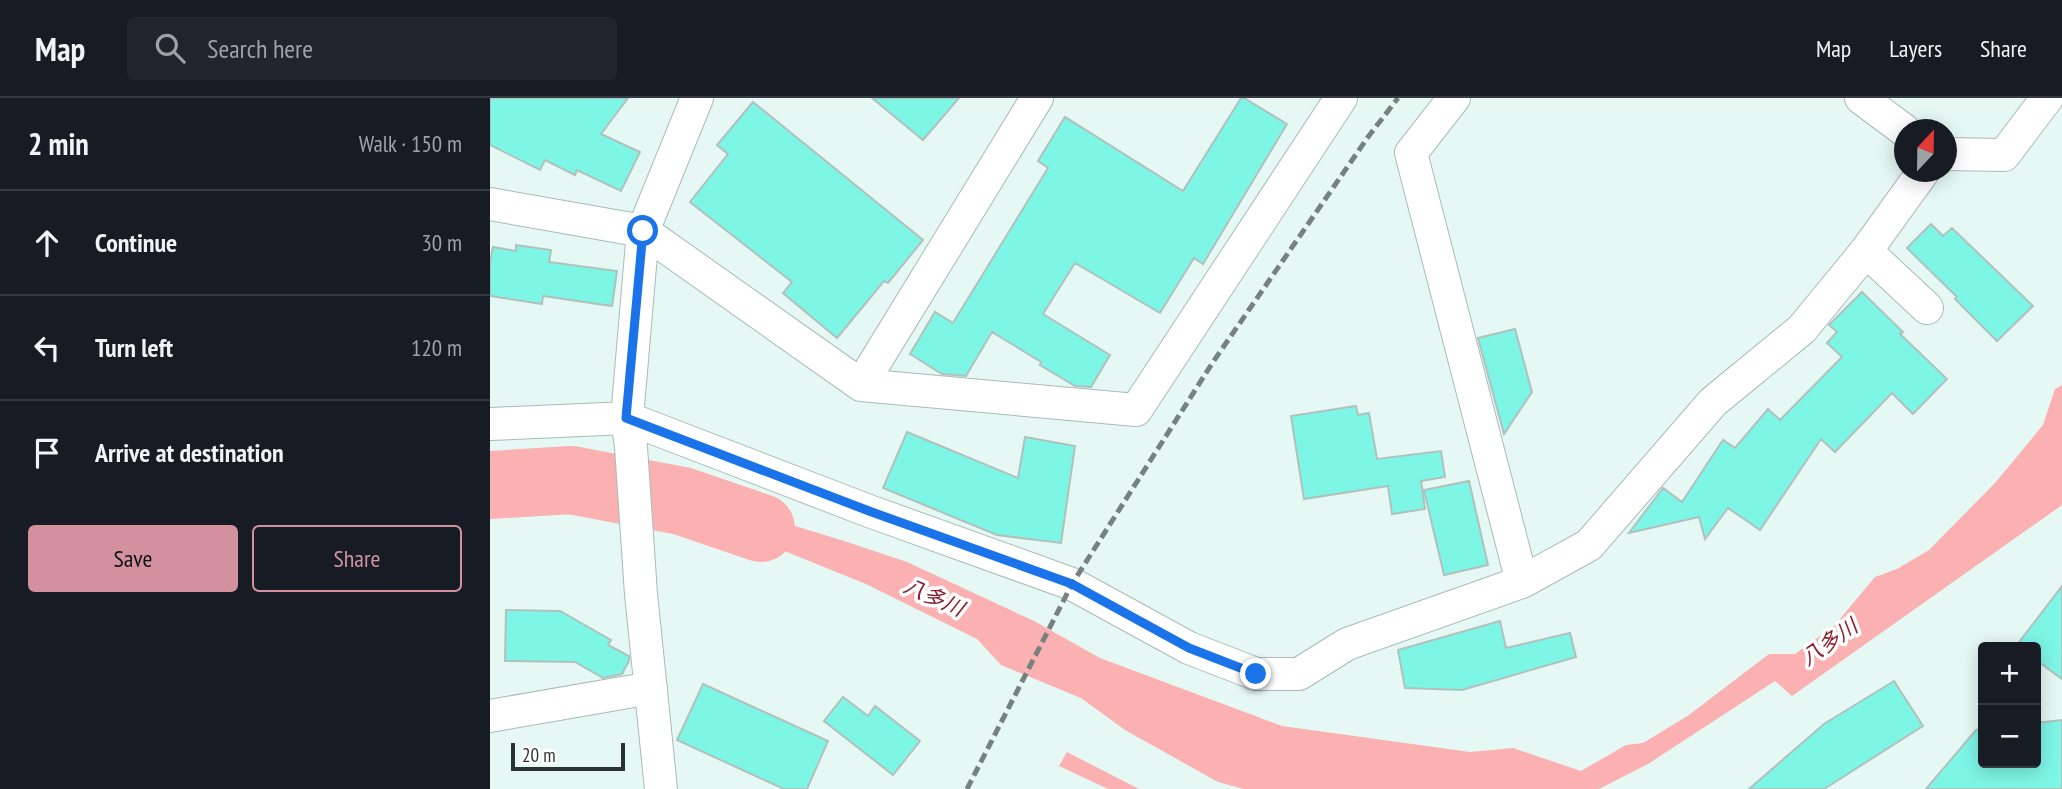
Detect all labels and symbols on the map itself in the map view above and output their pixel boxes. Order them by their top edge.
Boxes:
north arrow [1894,119,1957,182]
route start [627,215,658,246]
water label: 八多川 [900,572,970,623]
water label: 八多川 [1795,612,1864,671]
route end [1240,658,1271,689]
scale bar [511,740,625,772]

